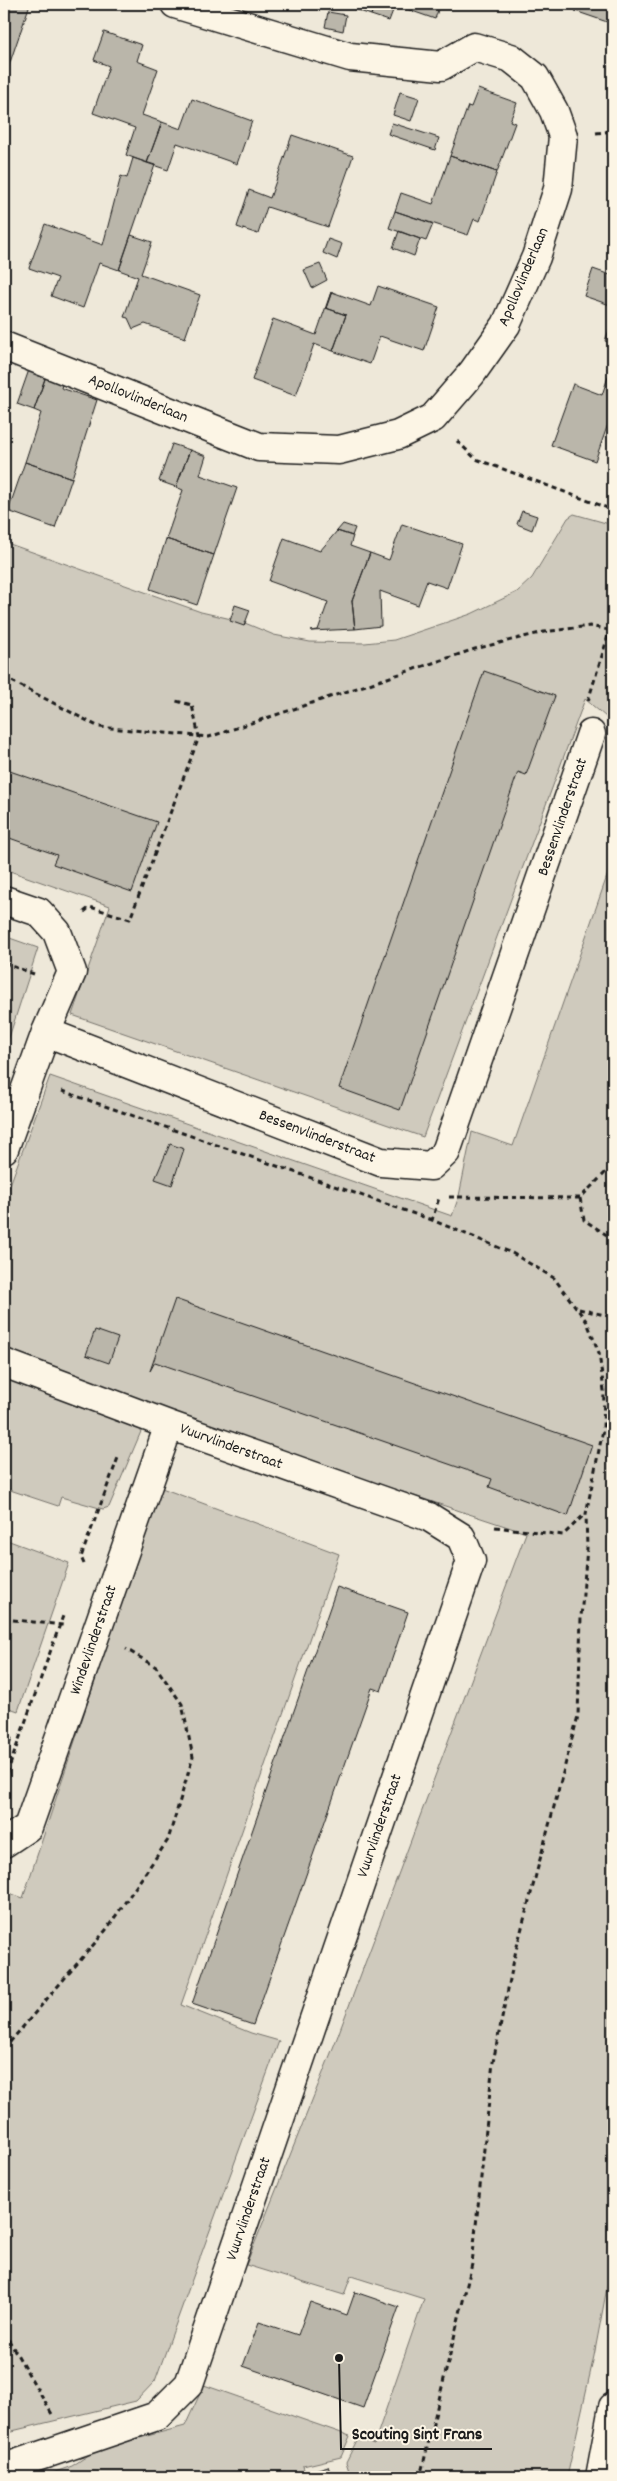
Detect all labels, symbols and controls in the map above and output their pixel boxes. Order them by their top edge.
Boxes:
street label: Apollovlinderlaan [493,224,555,330]
street label: Apollovlinderlaan [85,369,191,429]
street label: Bessenvlinderstraat [532,755,594,879]
street label: Bessenvlinderstraat [255,1104,379,1170]
street label: Vuurvlinderstraat [176,1418,286,1476]
street label: Windevlinderstraat [64,1582,124,1698]
street label: Vuurvlinderstraat [352,1771,409,1881]
street label: Vuurvlinderstraat [221,2154,278,2264]
callout: Scouting Sint Frans [341,2416,492,2449]
text: Scouting Sint Frans [352,2423,483,2448]

